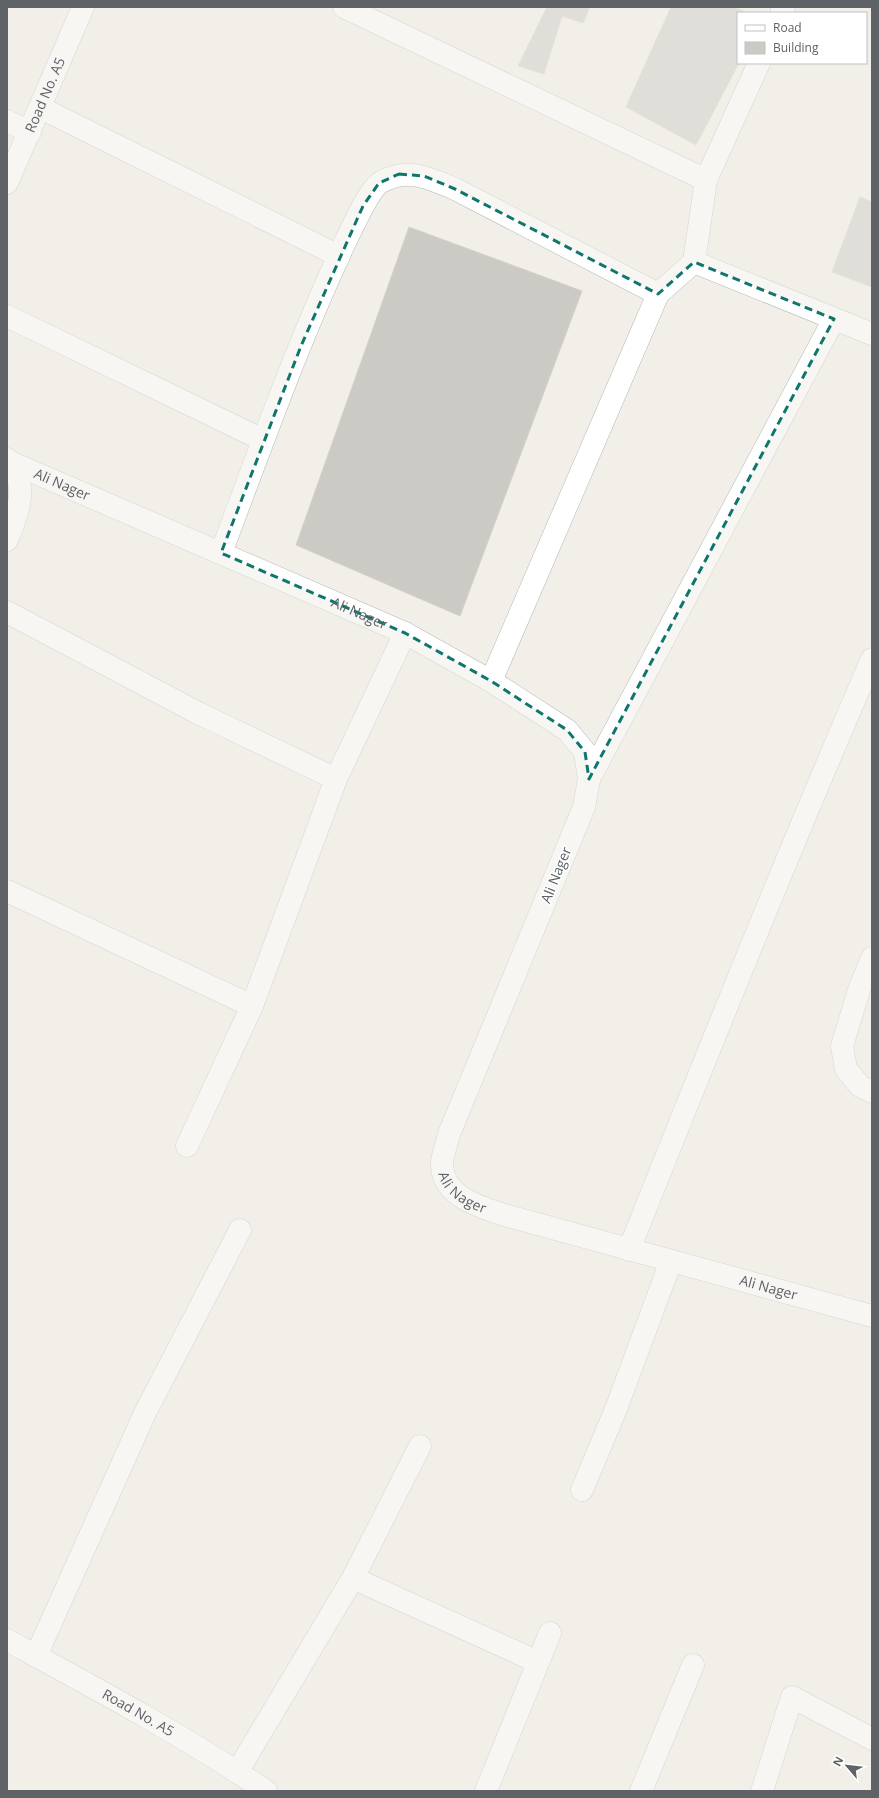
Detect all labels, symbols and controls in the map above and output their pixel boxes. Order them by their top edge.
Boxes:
legend [737,12,867,64]
text: Road [773,19,802,36]
text: Building [773,39,819,56]
street label: Road No. A5 [20,54,69,135]
street label: Ali Nager [31,464,93,505]
street label: Ali Nager [329,592,391,633]
street label: Ali Nager [536,844,576,906]
street label: Ali Nager [434,1169,490,1217]
street label: Ali Nager [738,1270,800,1304]
street label: Road No. A5 [99,1684,178,1740]
north arrow [827,1746,867,1786]
text: N [829,1754,846,1769]

